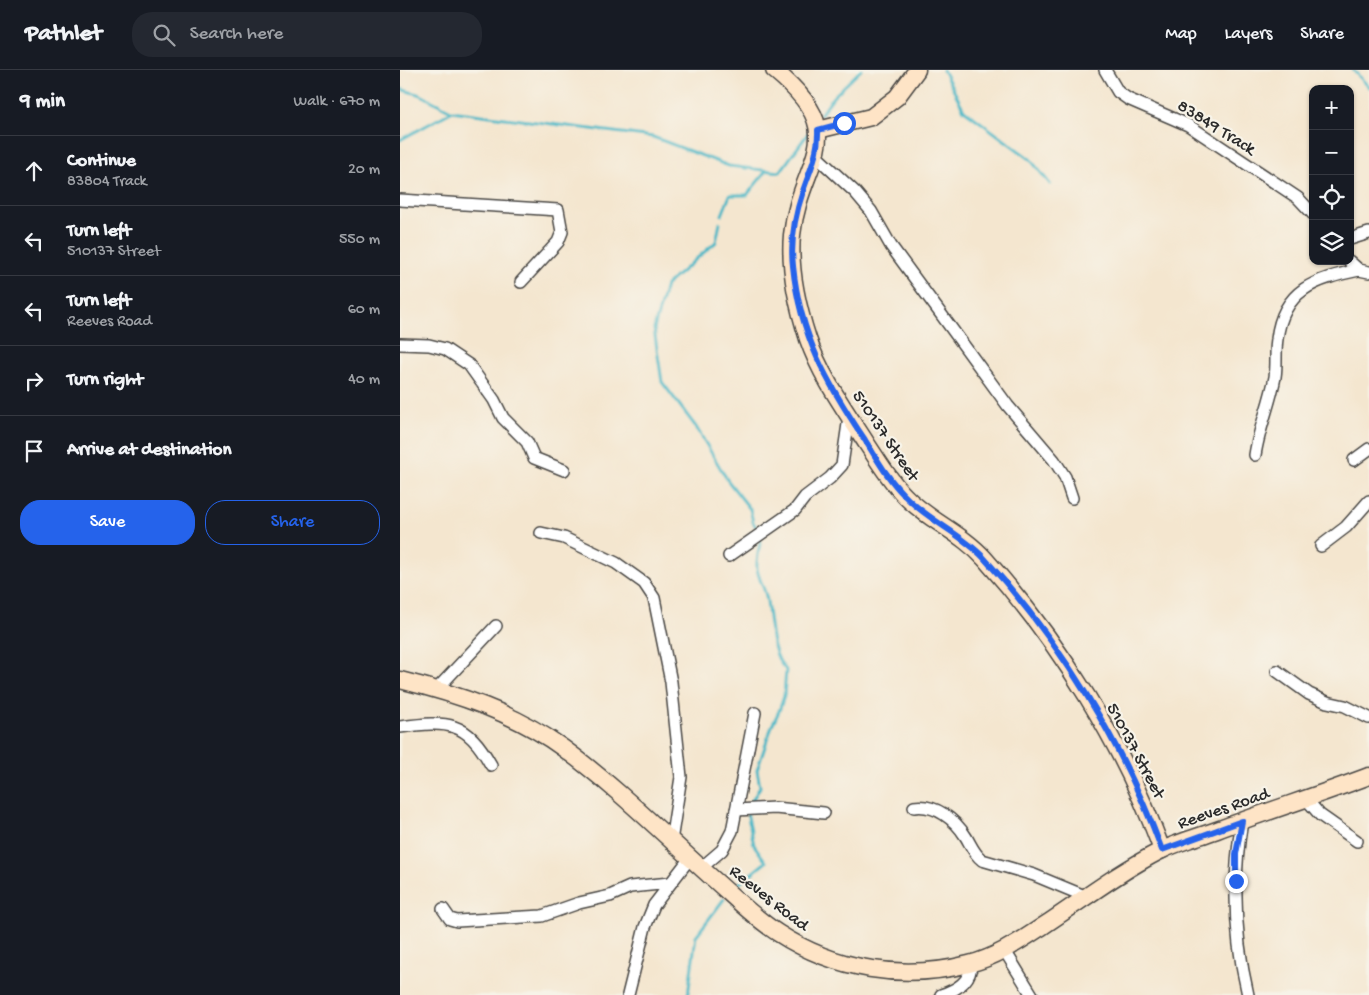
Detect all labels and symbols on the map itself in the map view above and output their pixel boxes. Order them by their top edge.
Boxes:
street label: 83849 Track [1173,96,1260,161]
route start [833,112,856,135]
street label: 510137 Street [847,387,924,487]
street label: 510137 Street [1101,700,1170,804]
street label: Reeves Road [1175,783,1274,835]
street label: Reeves Road [724,861,814,938]
route end [1225,870,1248,893]

